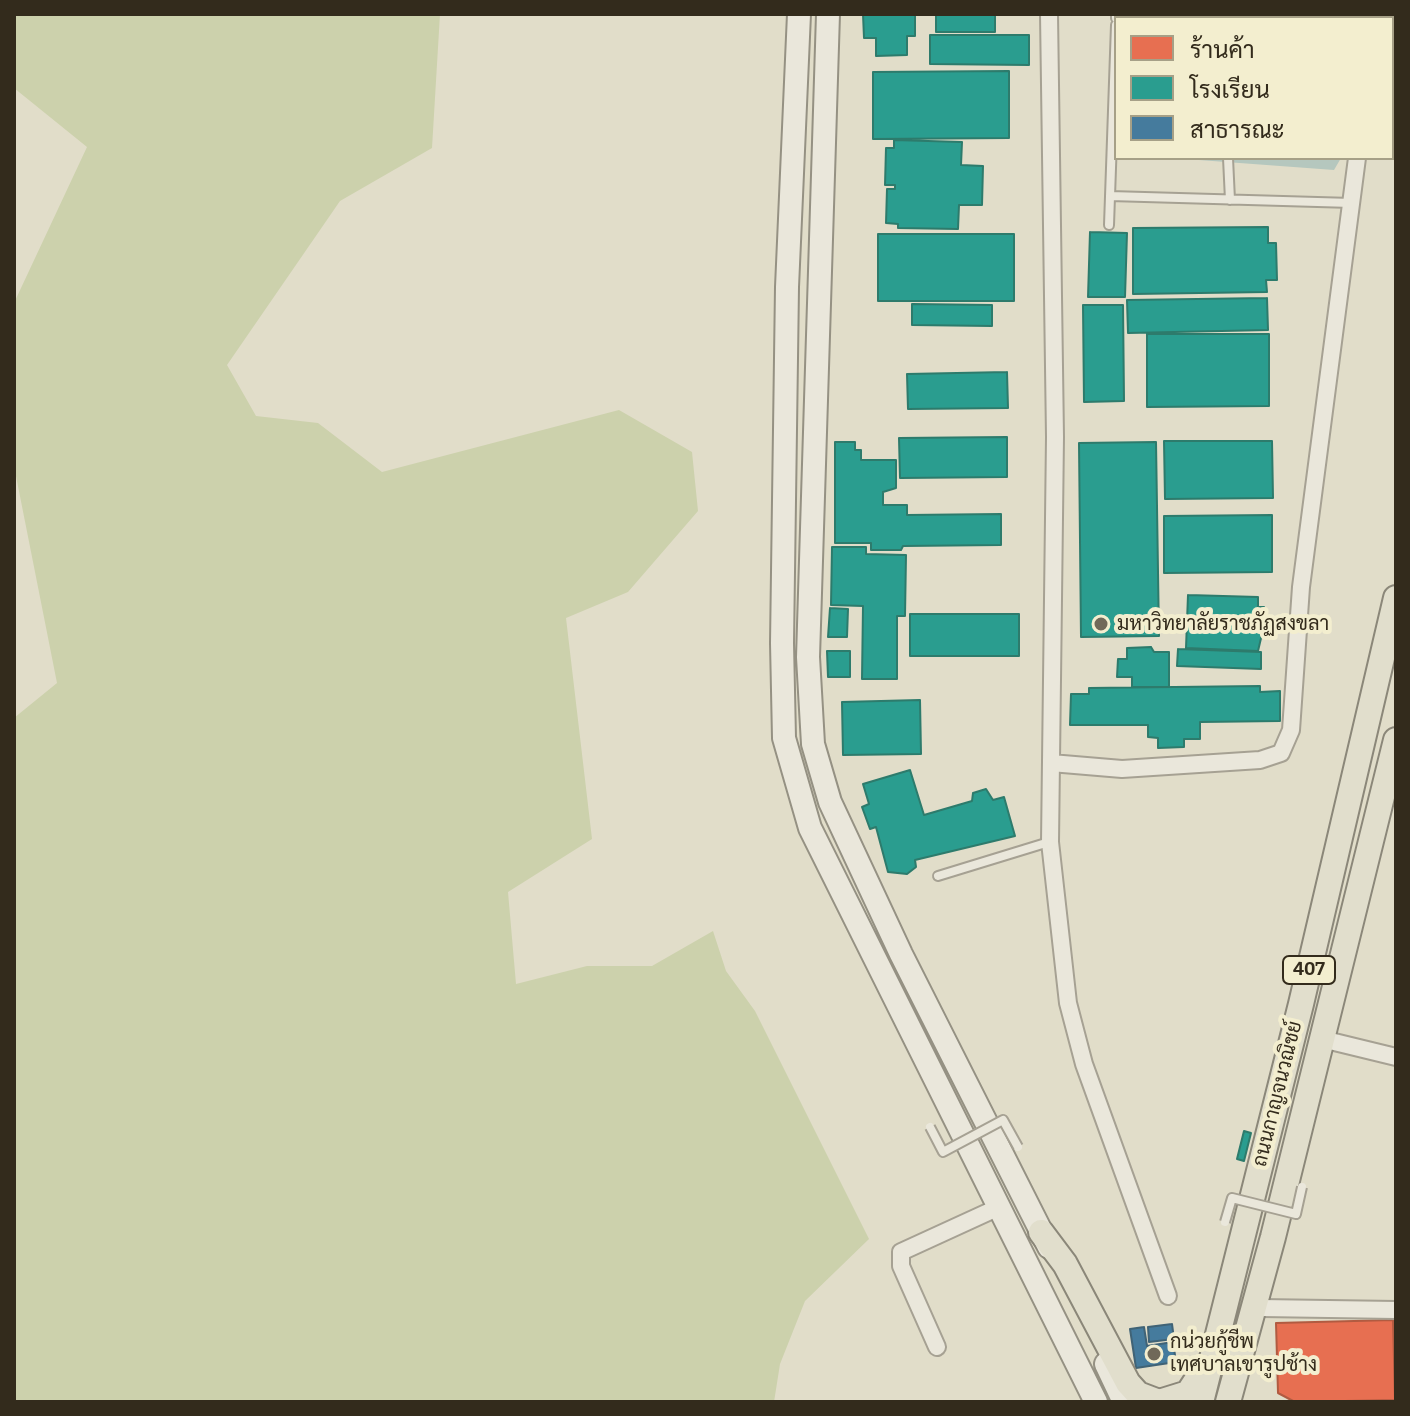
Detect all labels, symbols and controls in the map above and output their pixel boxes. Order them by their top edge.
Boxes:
legend [1114,16,1394,160]
text: ร้านค้า [1190,36,1255,64]
text: โรงเรียน [1190,76,1270,104]
text: สาธารณะ [1190,116,1285,144]
place label: มหาวิทยาลัยราชภัฏสงขลา [1117,612,1329,636]
marker: มหาวิทยาลัยราชภัฏสงขลา [1092,615,1110,633]
road number: 407 [1283,956,1335,984]
street label: ถนนกาญจนวณิชย์ [1248,1019,1308,1169]
place label: กน่วยกู้ชีพ เทศบาลเขารูปช้าง [1170,1330,1317,1377]
marker: กน่วยกู้ชีพ เทศบาลเขารูปช้าง [1145,1345,1163,1363]

